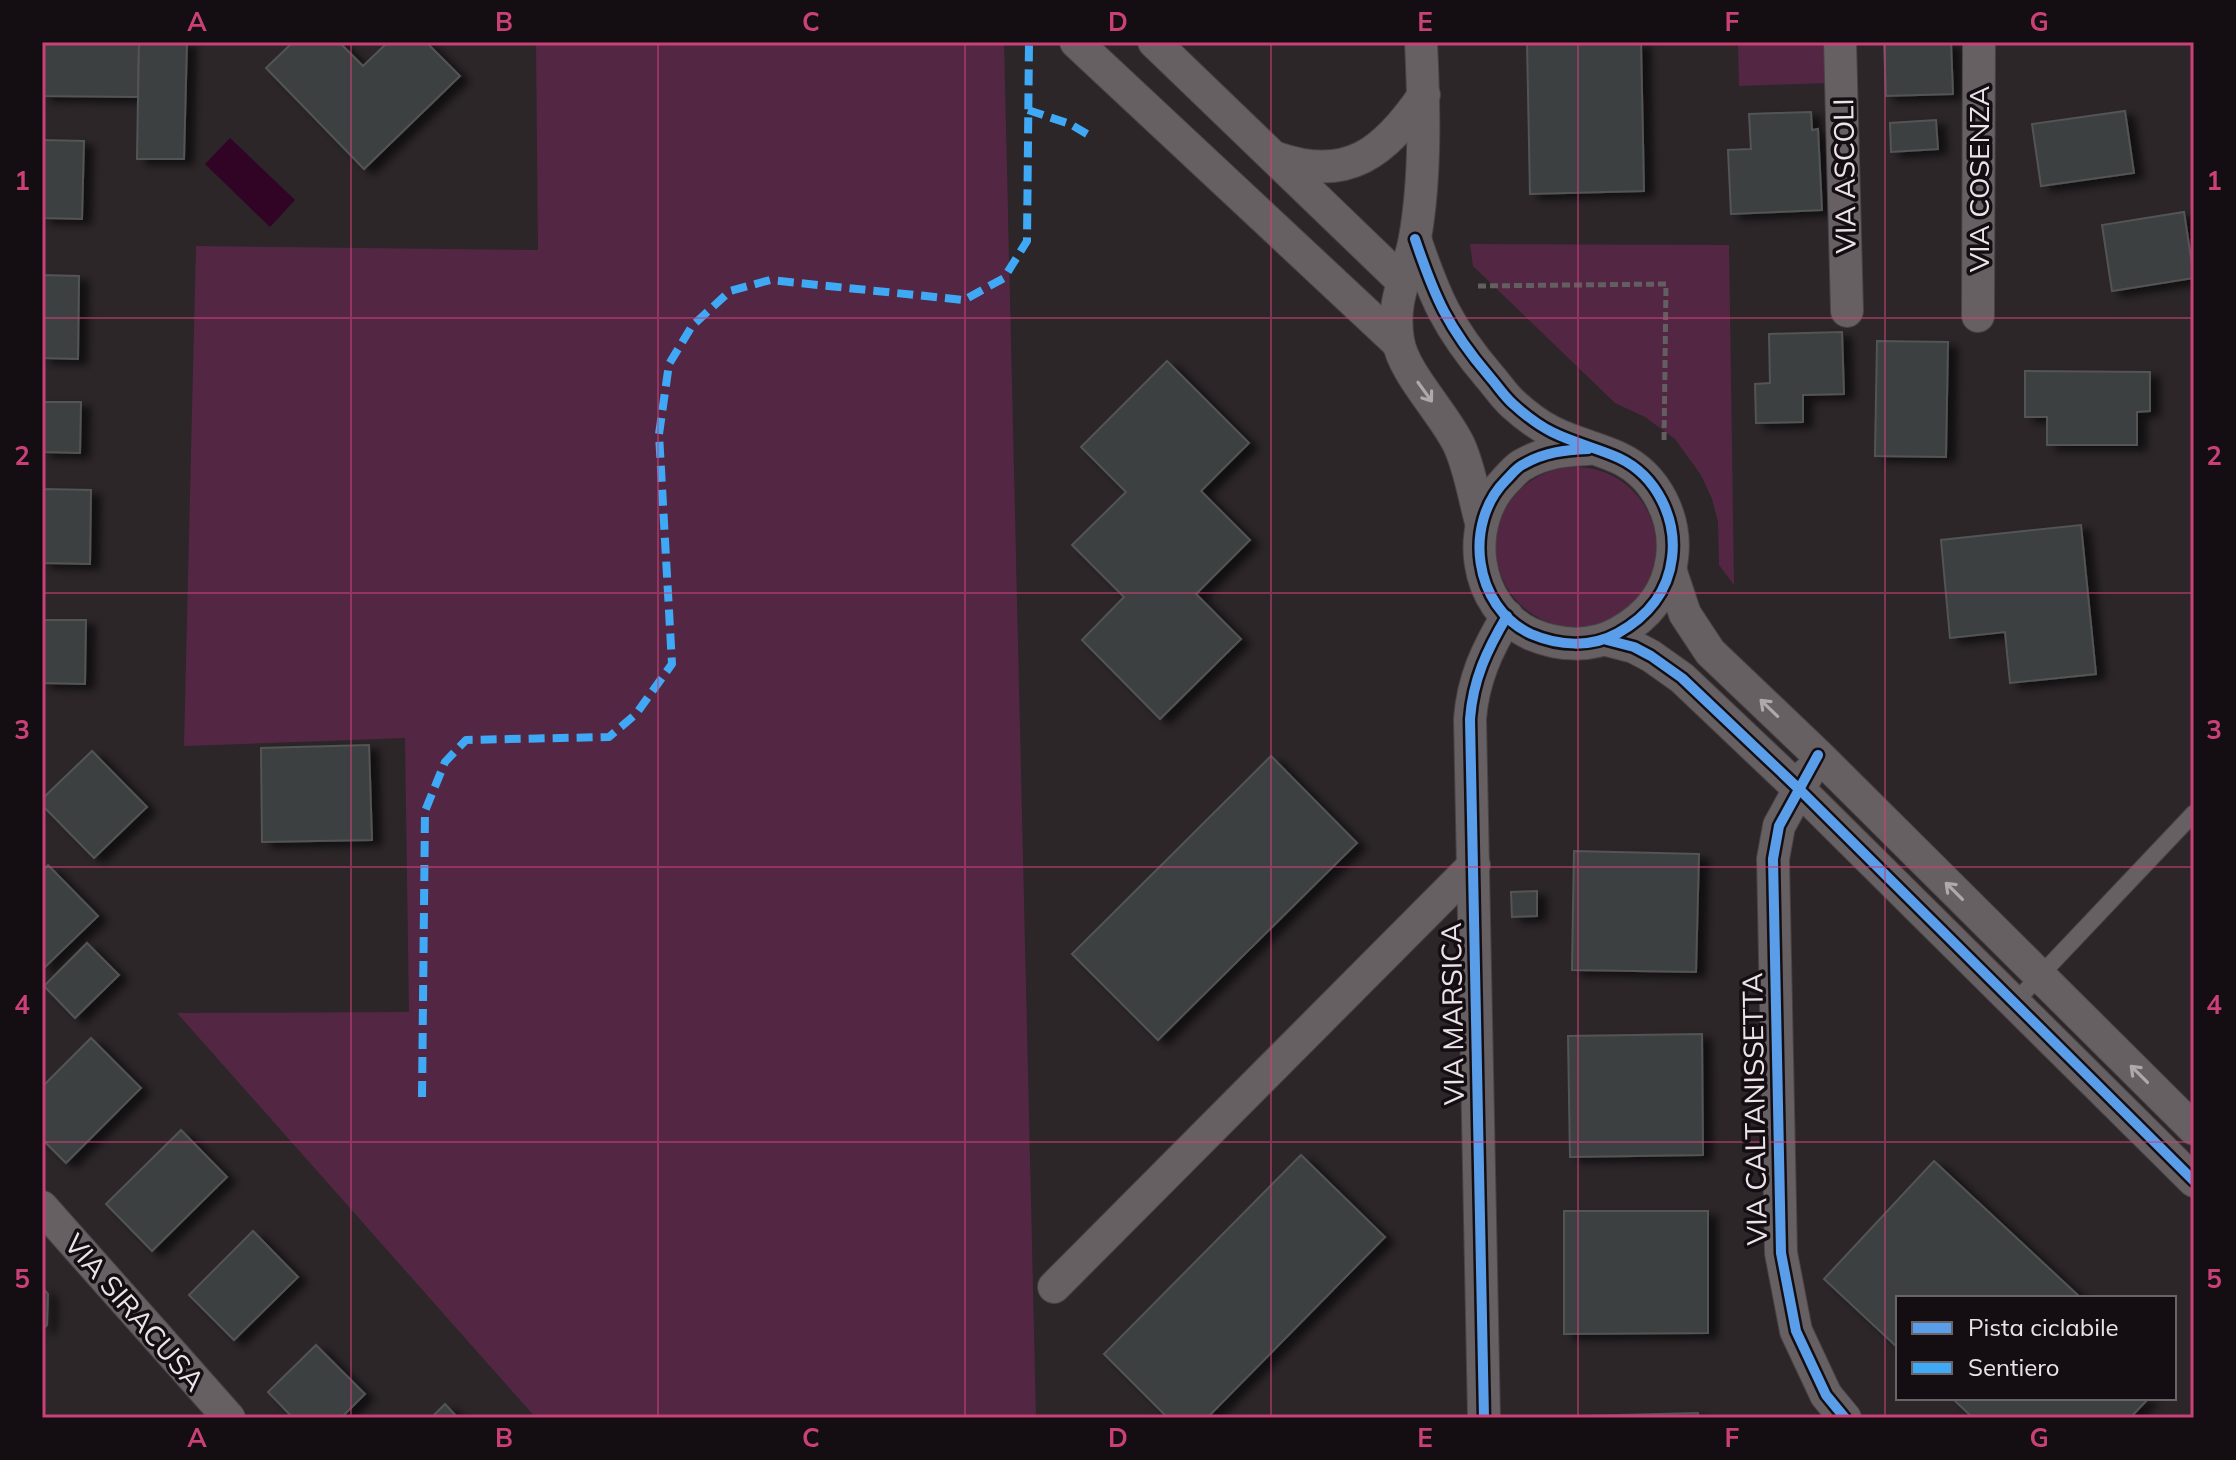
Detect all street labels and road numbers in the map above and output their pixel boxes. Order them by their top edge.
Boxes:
street label: VIA COSENZA [1961,85,1996,272]
street label: VIA ASCOLI [1825,98,1863,254]
street label: VIA MARSICA [1433,922,1471,1106]
street label: VIA CALTANISSETTA [1734,972,1774,1246]
street label: VIA SIRACUSA [57,1226,213,1398]

